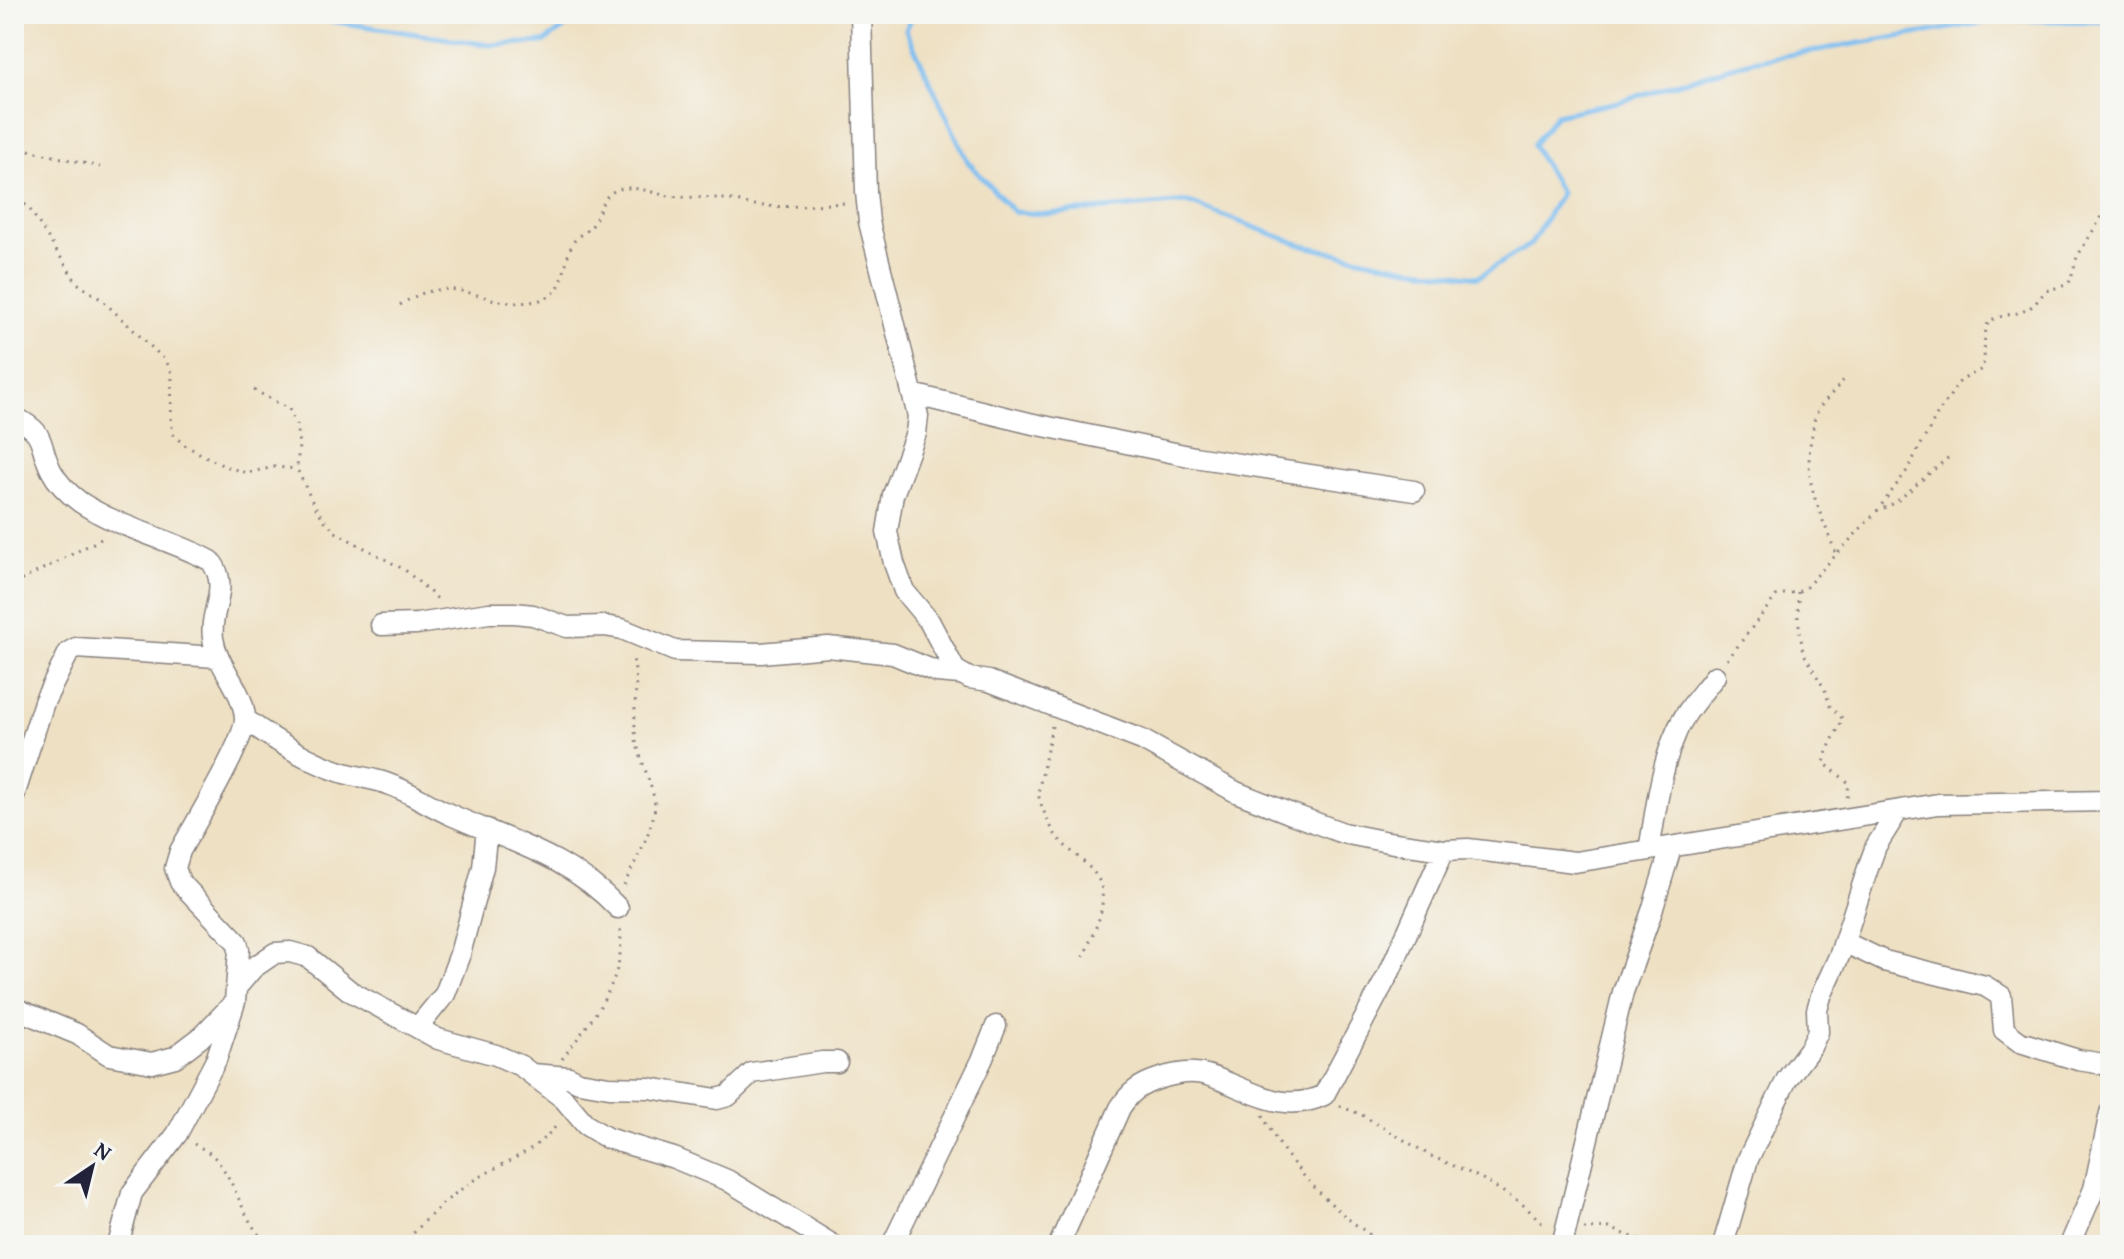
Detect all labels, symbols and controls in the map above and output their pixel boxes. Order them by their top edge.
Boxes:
north arrow [52,1127,132,1207]
text: N [88,1133,119,1168]

